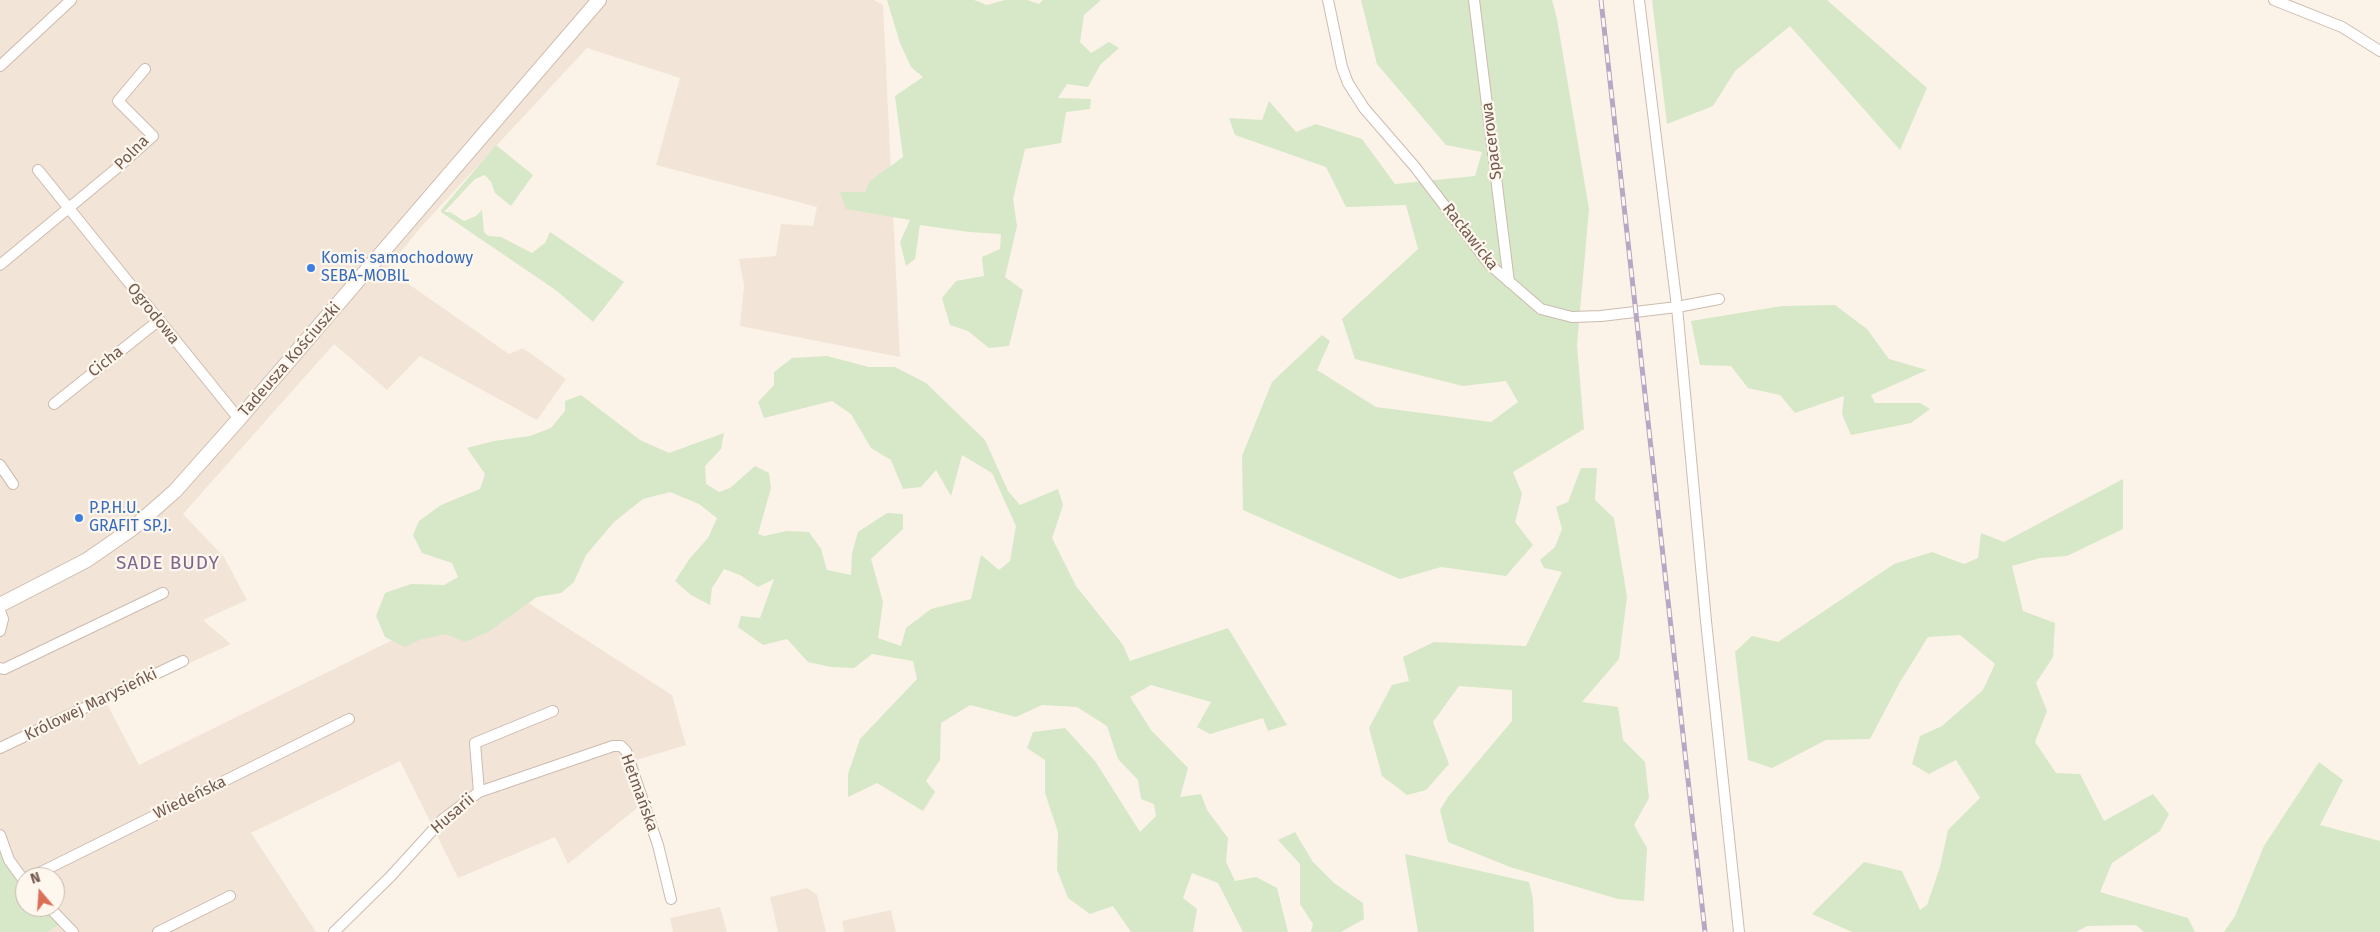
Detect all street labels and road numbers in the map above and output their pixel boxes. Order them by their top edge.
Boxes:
street label: Spacerowa [1478,101,1506,181]
street label: Polna [111,132,153,174]
street label: Racławicka [1438,200,1502,274]
street label: Ogrodowa [122,279,184,349]
street label: Tadeusza Kościuszki [235,299,345,421]
street label: Cicha [85,342,127,382]
street label: Królowej Marysieńki [22,665,160,745]
street label: Hetmańska [616,752,662,834]
street label: Wiedeńska [151,772,229,824]
street label: Husarii [427,790,479,838]

